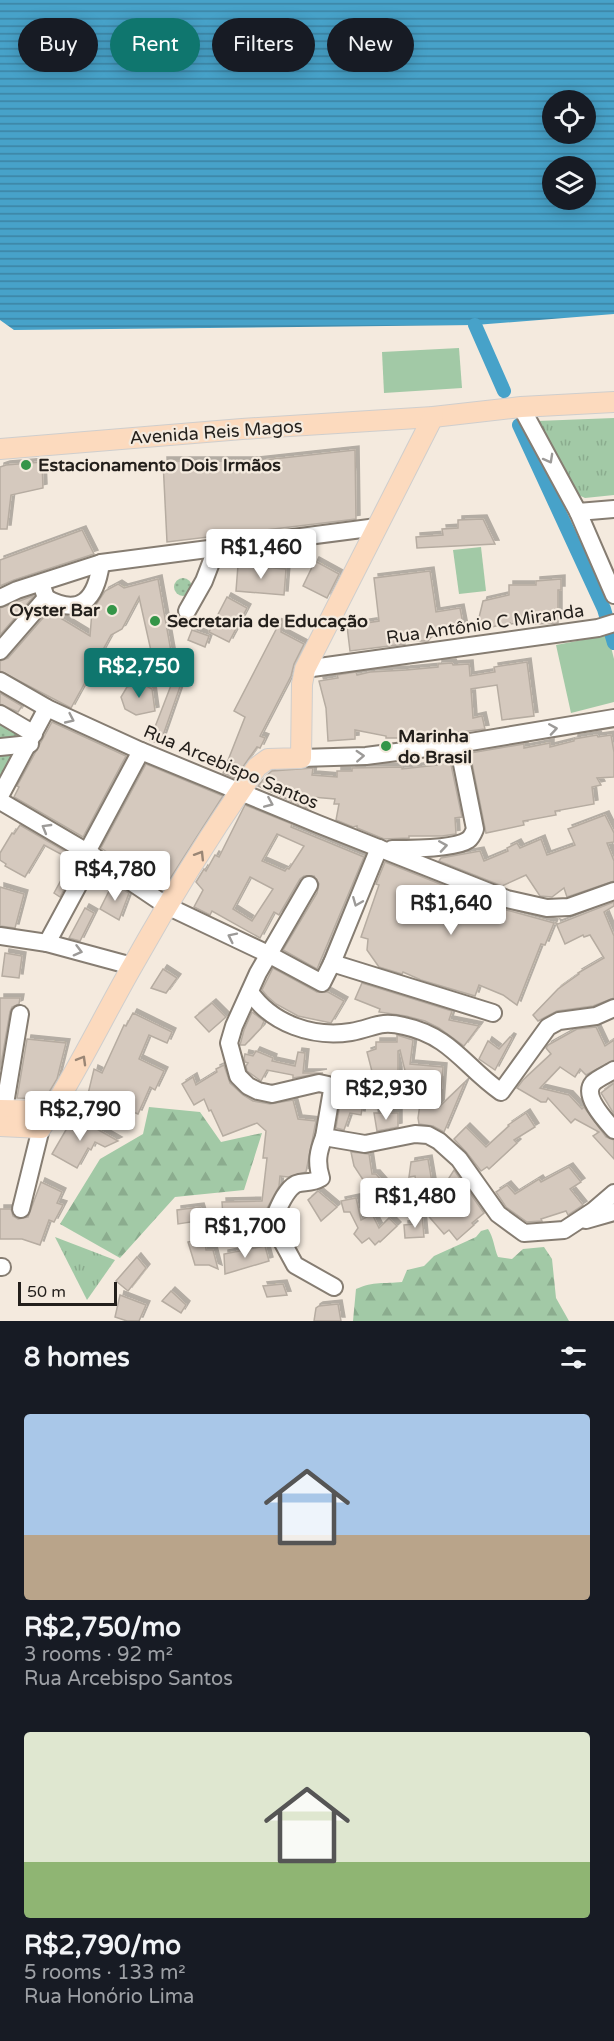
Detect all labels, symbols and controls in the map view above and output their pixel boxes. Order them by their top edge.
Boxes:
chip: Buy [18,18,98,72]
chip: Rent [110,18,200,72]
chip: Filters [212,18,315,72]
chip: New [327,18,414,72]
map controls [542,90,596,210]
button: locate [542,90,596,144]
button: layers [542,156,596,210]
street label: Avenida Reis Magos [129,415,303,449]
one-way arrow [542,452,553,463]
place label: Estacionamento Dois Irmãos [38,454,281,476]
marker: Estacionamento Dois Irmãos [19,458,33,472]
pin: R$1,460 [206,529,316,580]
text: R$1,460 [220,536,302,560]
place label: Oyster Bar [9,599,101,621]
street label: Rua Antônio C Miranda [385,599,585,649]
marker: Oyster Bar [105,603,119,617]
place label: Secretaria de Educação [167,610,368,632]
marker: Secretaria de Educação [148,614,162,628]
pin: R$2,750 [84,648,194,699]
text: R$2,750 [98,655,180,679]
one-way arrow [64,711,75,723]
street label: Rua Arcebispo Santos [140,720,322,814]
one-way arrow [548,723,557,735]
place label: Marinha do Brasil [398,725,472,768]
marker: Marinha do Brasil [379,739,393,753]
one-way arrow [355,749,364,762]
one-way arrow [263,796,274,808]
one-way arrow [42,824,52,836]
one-way arrow [439,840,448,852]
pin: R$4,780 [60,851,170,902]
one-way arrow [192,851,204,861]
text: R$4,780 [74,858,156,882]
pin: R$1,640 [396,885,506,936]
text: R$1,640 [410,892,492,916]
one-way arrow [352,896,364,907]
one-way arrow [228,933,239,945]
one-way arrow [73,944,83,957]
one-way arrow [74,1056,86,1066]
pin: R$2,930 [331,1070,441,1121]
text: R$2,930 [345,1077,427,1101]
pin: R$2,790 [25,1091,135,1142]
text: R$2,790 [39,1098,121,1122]
pin: R$1,480 [360,1178,470,1229]
text: R$1,480 [374,1185,456,1209]
pin: R$1,700 [190,1208,300,1259]
text: R$1,700 [204,1215,286,1239]
scale bar [18,1279,117,1306]
text: 50 m [27,1282,66,1302]
icon: filters [557,1341,590,1374]
text: 8 homes [24,1342,130,1373]
icon: home [253,1453,361,1561]
text: R$2,750/mo [24,1612,181,1643]
text: 3 rooms · 92 m² [24,1643,173,1667]
text: Rua Arcebispo Santos [24,1667,233,1691]
icon: home [253,1771,361,1879]
text: R$2,790/mo [24,1930,181,1961]
text: 5 rooms · 133 m² [24,1961,186,1985]
text: Rua Honório Lima [24,1985,194,2009]

